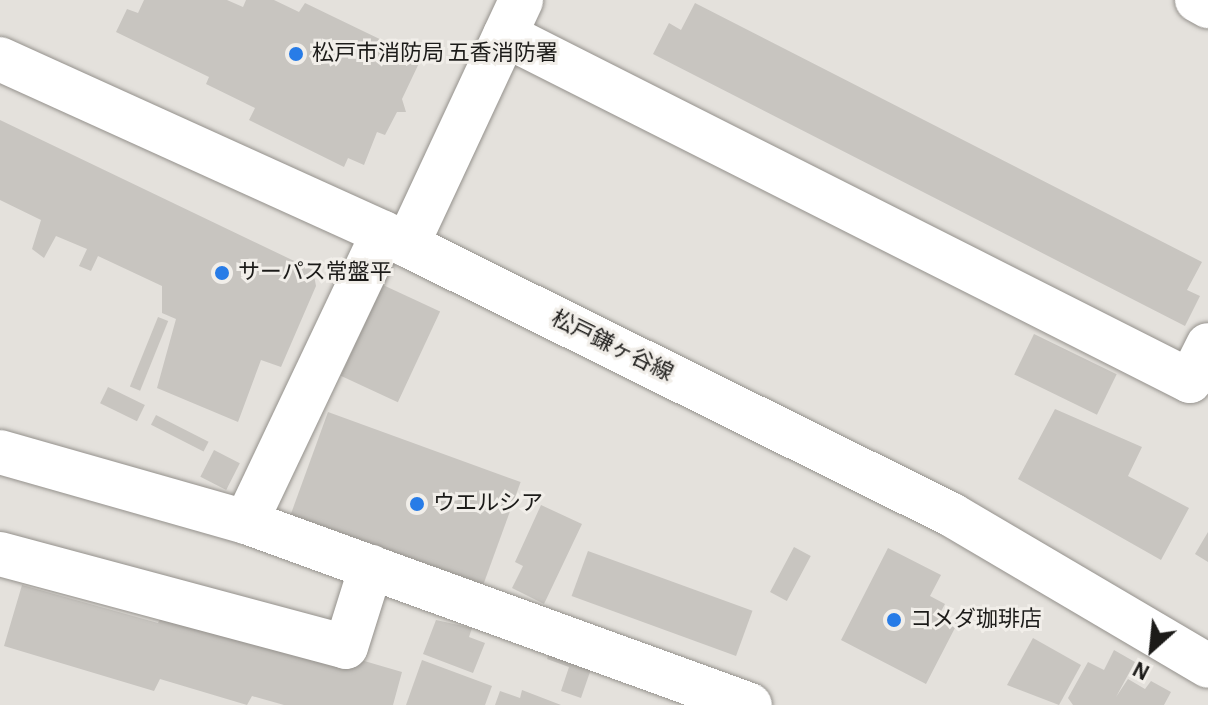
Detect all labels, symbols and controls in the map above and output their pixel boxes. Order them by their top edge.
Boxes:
place label: 松戸市消防局 五香消防署 [312,41,558,67]
marker: 松戸市消防局 五香消防署 [287,45,305,63]
place label: サーパス常盤平 [238,260,392,286]
marker: サーパス常盤平 [213,264,231,282]
street label: 松戸鎌ヶ谷線 [547,305,677,387]
place label: ウエルシア [433,491,543,517]
marker: ウエルシア [408,495,426,513]
place label: コメダ珈琲店 [910,607,1042,633]
north arrow [1112,609,1192,689]
marker: コメダ珈琲店 [885,611,903,629]
text: N [1129,657,1153,684]

